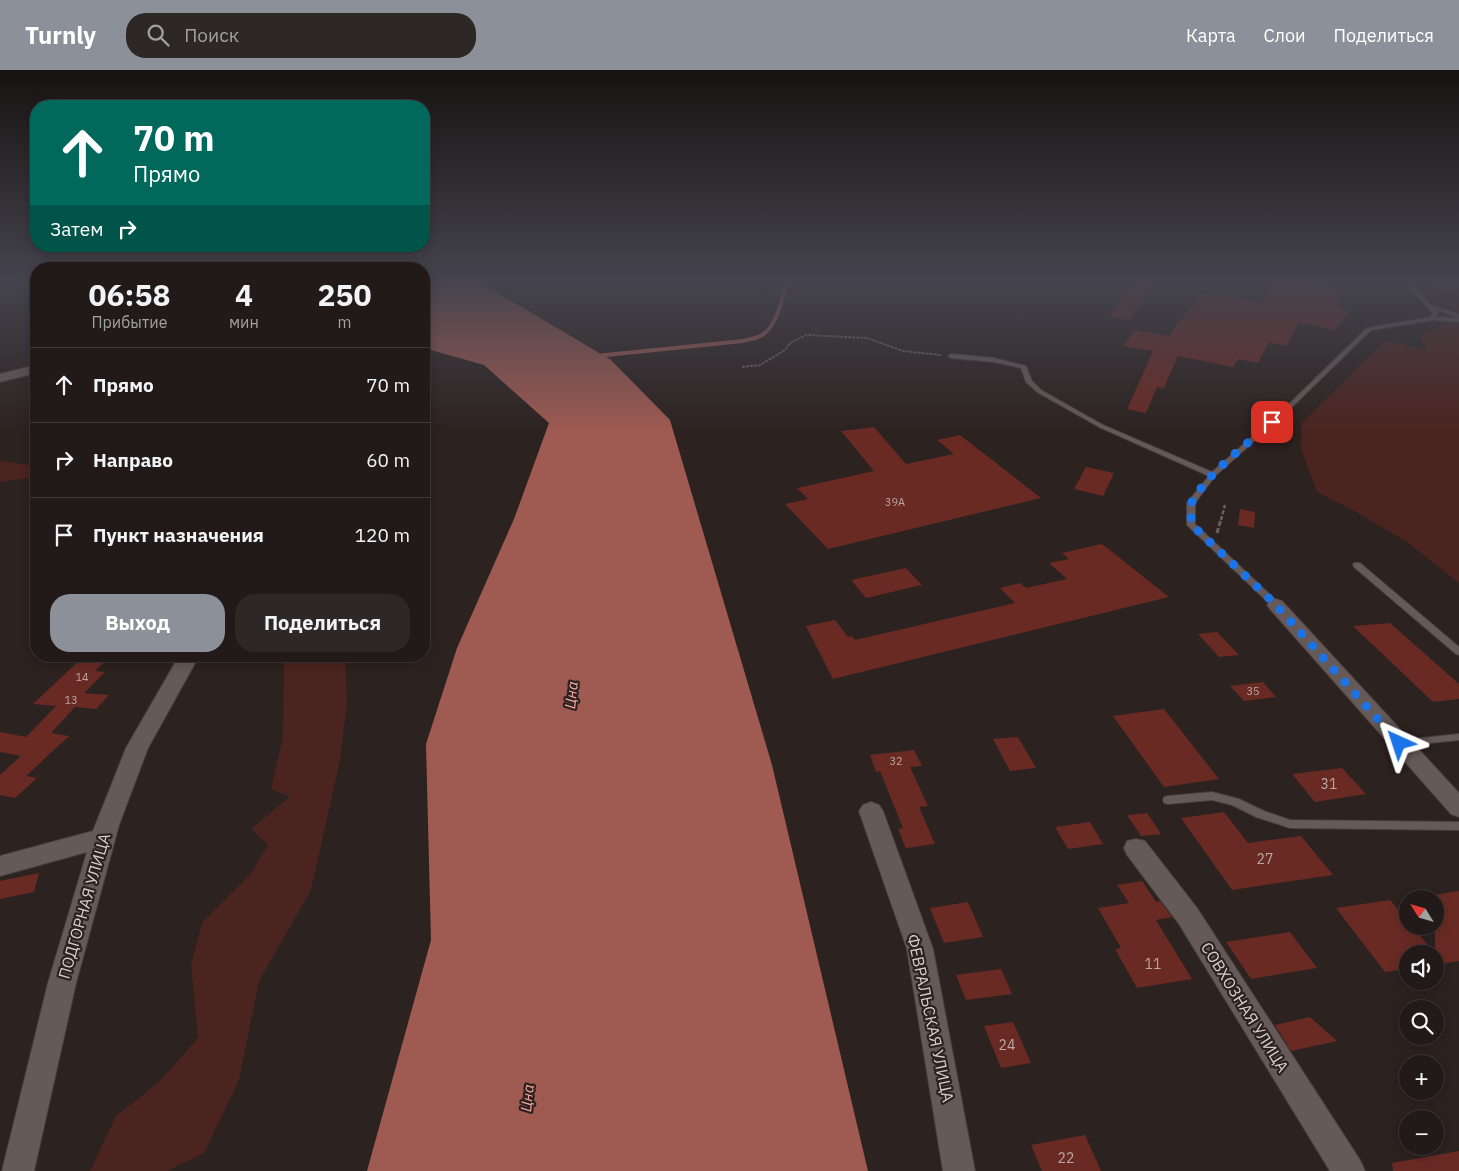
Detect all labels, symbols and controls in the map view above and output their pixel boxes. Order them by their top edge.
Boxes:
search box [126,13,476,58]
text: Turnly [25,19,96,51]
icon: search [144,21,172,49]
text: Поиск [184,23,239,47]
text: Карта [1186,24,1236,47]
text: Слои [1264,24,1306,47]
text: Поделиться [1334,24,1434,47]
text: 70 m [133,115,215,161]
icon: ahead [50,120,115,185]
text: Прямо [133,159,200,188]
icon: right [113,215,141,243]
text: Затем [50,217,103,241]
text: 06:58 [89,275,170,314]
text: 4 [235,275,253,314]
text: 250 [317,275,371,314]
text: Прибытие [91,312,168,332]
text: мин [229,312,259,332]
text: m [337,312,351,332]
icon: ahead [50,371,78,399]
text: Прямо [93,373,154,397]
text: 70 m [366,373,410,397]
pin [1251,401,1293,443]
icon: arrive [1258,408,1286,436]
icon: right [50,446,78,474]
text: Направо [93,448,173,472]
text: 60 m [366,448,410,472]
house number: 39А [885,495,905,509]
icon: arrive [50,521,78,549]
text: Пункт назначения [93,523,264,547]
text: 120 m [355,523,410,547]
button: Выход [50,594,225,652]
button: Поделиться [235,594,410,652]
house number: 14 [75,670,89,684]
water label: Цна [560,680,582,710]
house number: 35 [1246,684,1260,698]
house number: 13 [64,693,78,707]
position arrow [1372,716,1424,768]
house number: 32 [889,754,903,768]
house number: 31 [1321,775,1337,793]
street label: ПОДГОРНАЯ УЛИЦА [54,831,114,981]
house number: 27 [1257,850,1273,868]
north arrow [1399,890,1444,935]
map controls [1399,890,1444,1155]
street label: ФЕВРАЛЬСКАЯ УЛИЦА [903,932,959,1104]
street label: СОВХОЗНАЯ УЛИЦА [1197,938,1293,1076]
button: sound [1399,945,1444,990]
house number: 11 [1145,955,1161,973]
button: search [1399,1000,1444,1045]
house number: 24 [999,1036,1015,1054]
button: + [1399,1055,1444,1100]
water label: Цна [516,1083,538,1113]
button: − [1399,1110,1444,1155]
house number: 22 [1058,1149,1074,1167]

